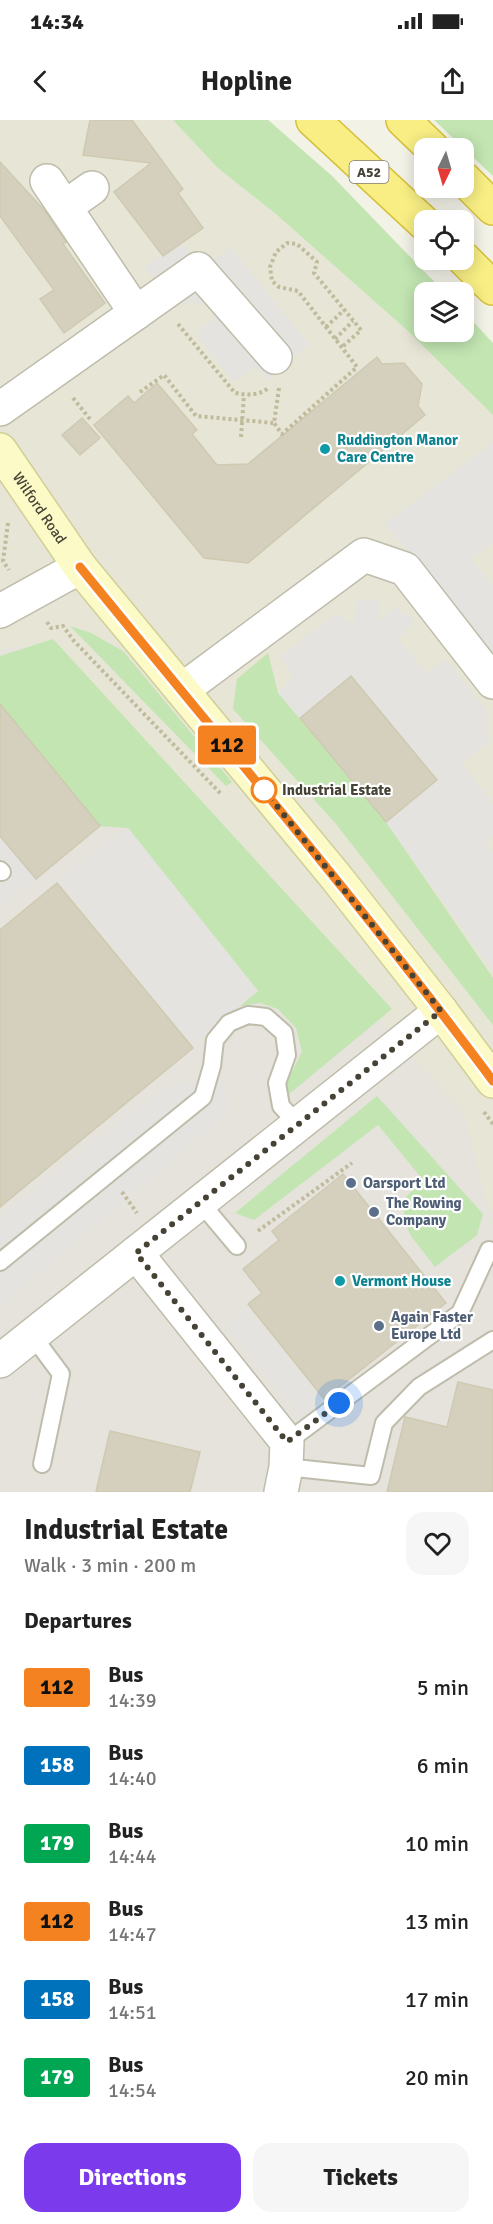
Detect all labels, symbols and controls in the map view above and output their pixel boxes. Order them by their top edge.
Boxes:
text: 14:34 [30,8,84,35]
icon: back [24,65,57,98]
text: Hopline [201,65,292,98]
icon: share [436,65,469,98]
north arrow [414,138,474,198]
map controls [414,138,474,342]
road number: A52 [350,161,388,183]
button: locate [414,210,474,270]
button: layers [414,282,474,342]
place label: Ruddington Manor Care Centre [337,431,458,466]
marker: Ruddington Manor Care Centre [318,442,332,456]
street label: Wilford Road [9,469,70,547]
line badge: 112 [192,726,262,764]
text: 112 [210,732,244,758]
marker: Industrial Estate [251,777,277,803]
place label: Industrial Estate [282,781,391,799]
place label: Oarsport Ltd [363,1174,446,1192]
marker: Oarsport Ltd [344,1176,358,1190]
place label: The Rowing Company [386,1194,462,1229]
marker: The Rowing Company [367,1205,381,1219]
place label: Vermont House [352,1272,451,1290]
marker: Vermont House [333,1274,347,1288]
place label: Again Faster Europe Ltd [391,1308,473,1343]
marker: Again Faster Europe Ltd [372,1319,386,1333]
your location [324,1388,354,1418]
button: heart [406,1512,469,1575]
text: Industrial Estate [24,1513,228,1547]
text: Walk · 3 min · 200 m [24,1553,196,1578]
text: Departures [24,1607,132,1634]
text: Bus [108,1661,143,1688]
text: 112 [40,1674,74,1700]
text: 5 min [417,1674,469,1701]
text: 14:39 [108,1688,157,1713]
text: Bus [108,1739,143,1766]
text: 158 [40,1752,74,1778]
text: 6 min [417,1752,469,1779]
text: 14:40 [108,1766,157,1791]
text: Bus [108,1817,143,1844]
text: 179 [40,1830,74,1856]
text: 10 min [405,1830,469,1857]
text: 14:44 [108,1844,157,1869]
text: Bus [108,1895,143,1922]
text: 112 [40,1908,74,1934]
text: 13 min [405,1908,469,1935]
text: 14:47 [108,1922,157,1947]
text: Bus [108,1973,143,2000]
text: 158 [40,1986,74,2012]
text: 17 min [405,1986,469,2013]
text: 14:51 [108,2000,157,2025]
text: Bus [108,2051,143,2078]
text: 179 [40,2064,74,2090]
text: 20 min [405,2064,469,2091]
text: 14:54 [108,2078,157,2103]
button: Directions [24,2143,241,2212]
button: Tickets [253,2143,469,2212]

